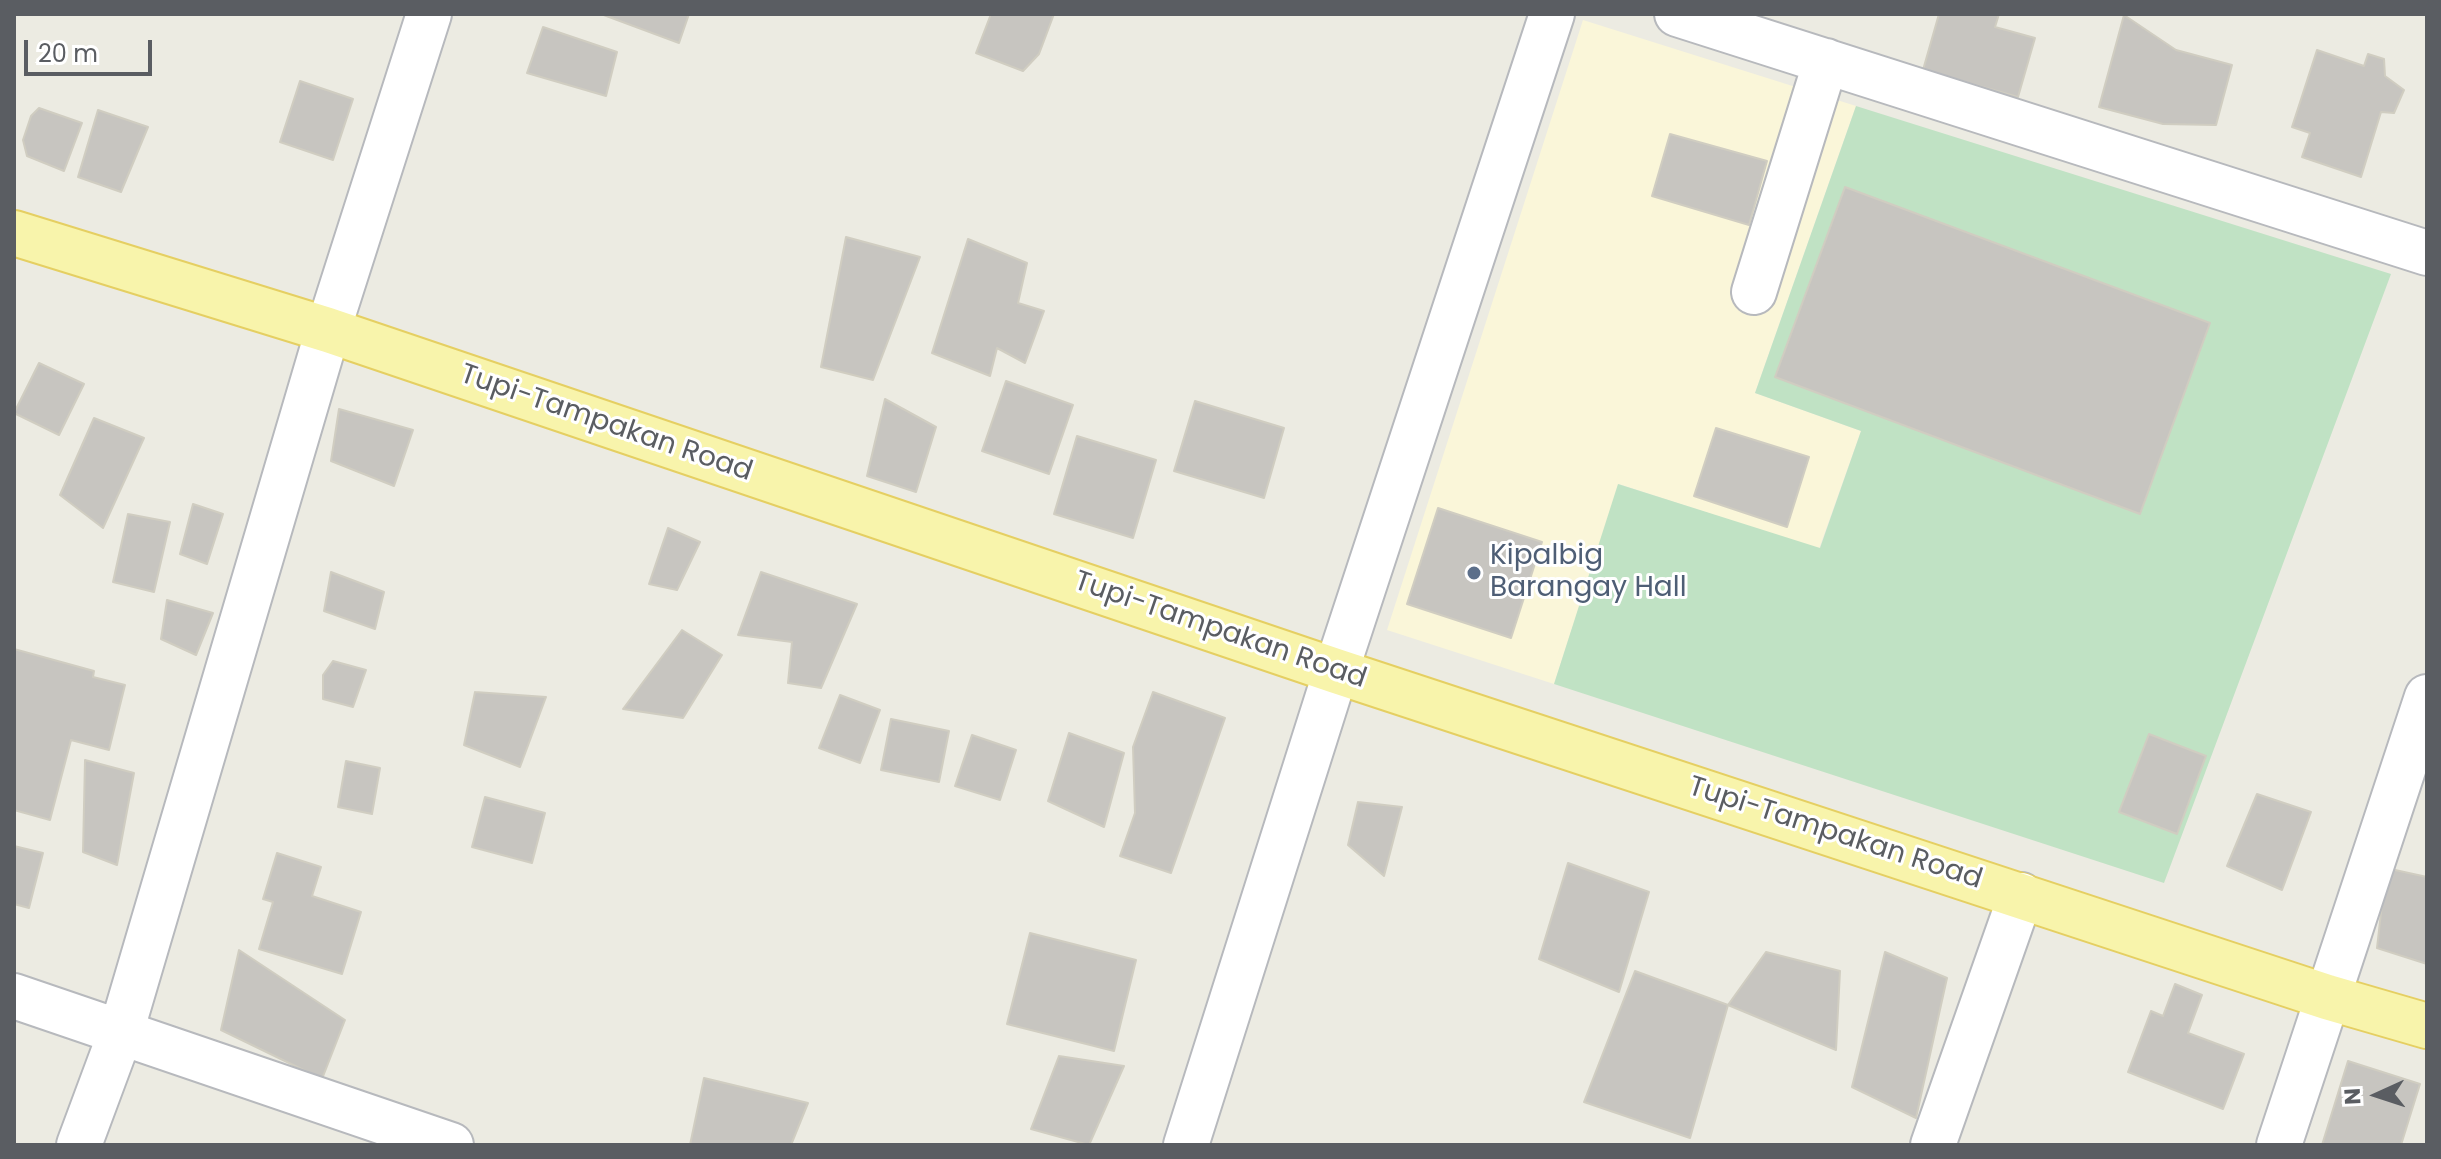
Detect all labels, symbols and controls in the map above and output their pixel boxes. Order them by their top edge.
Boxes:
scale bar [28,24,156,74]
text: 20 m [38,37,98,70]
street label: Tupi-Tampakan Road [456,358,756,490]
place label: Kipalbig Barangay Hall [1490,540,1687,606]
marker: Kipalbig Barangay Hall [1465,564,1483,582]
street label: Tupi-Tampakan Road [1070,565,1370,697]
street label: Tupi-Tampakan Road [1684,771,1986,897]
north arrow [2337,1055,2417,1135]
text: N [2337,1087,2368,1105]

